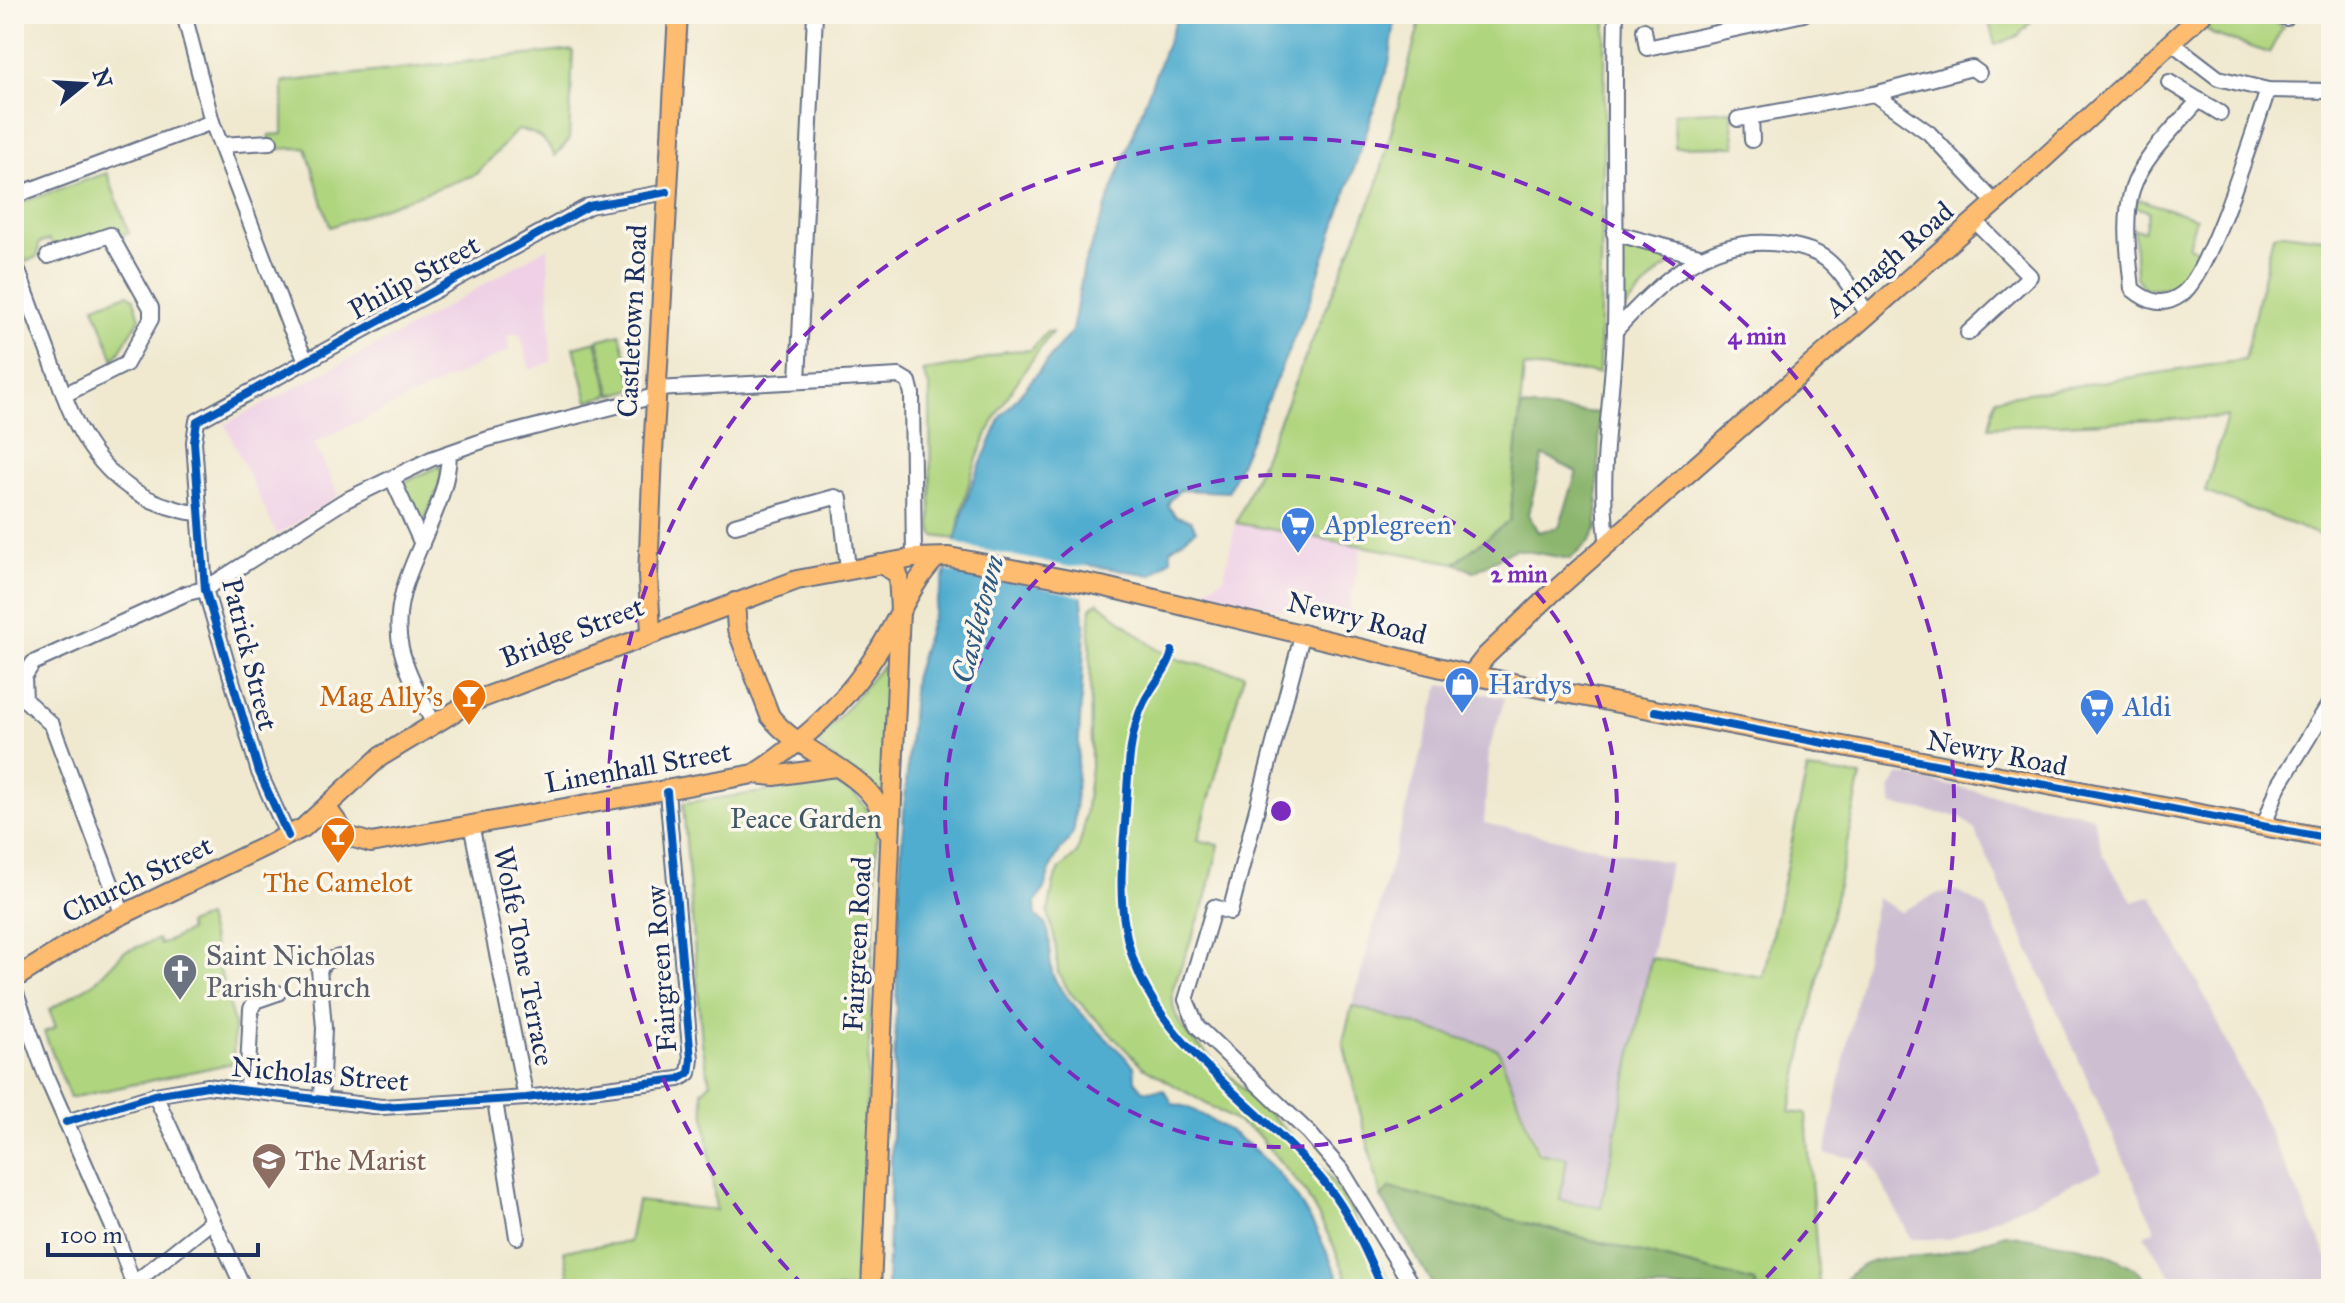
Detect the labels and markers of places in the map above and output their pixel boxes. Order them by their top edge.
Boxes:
supermarket icon: Applegreen [1279,505,1317,555]
place label: Applegreen [1323,507,1452,542]
shop icon: Hardys [1443,665,1481,715]
place label: Hardys [1488,667,1572,702]
bar icon: Mag Ally’s [450,677,488,727]
place label: Mag Ally’s [319,679,443,714]
supermarket icon: Aldi [2078,687,2116,737]
place label: Aldi [2122,689,2171,724]
centre of rings [1267,797,1295,825]
bar icon: The Camelot [319,815,357,865]
place label: The Camelot [263,865,413,900]
place label: Saint Nicholas Parish Church [206,938,375,1005]
church icon: Saint Nicholas Parish Church [161,952,199,1002]
school or university icon: The Marist [250,1141,288,1191]
place label: The Marist [295,1143,426,1178]

